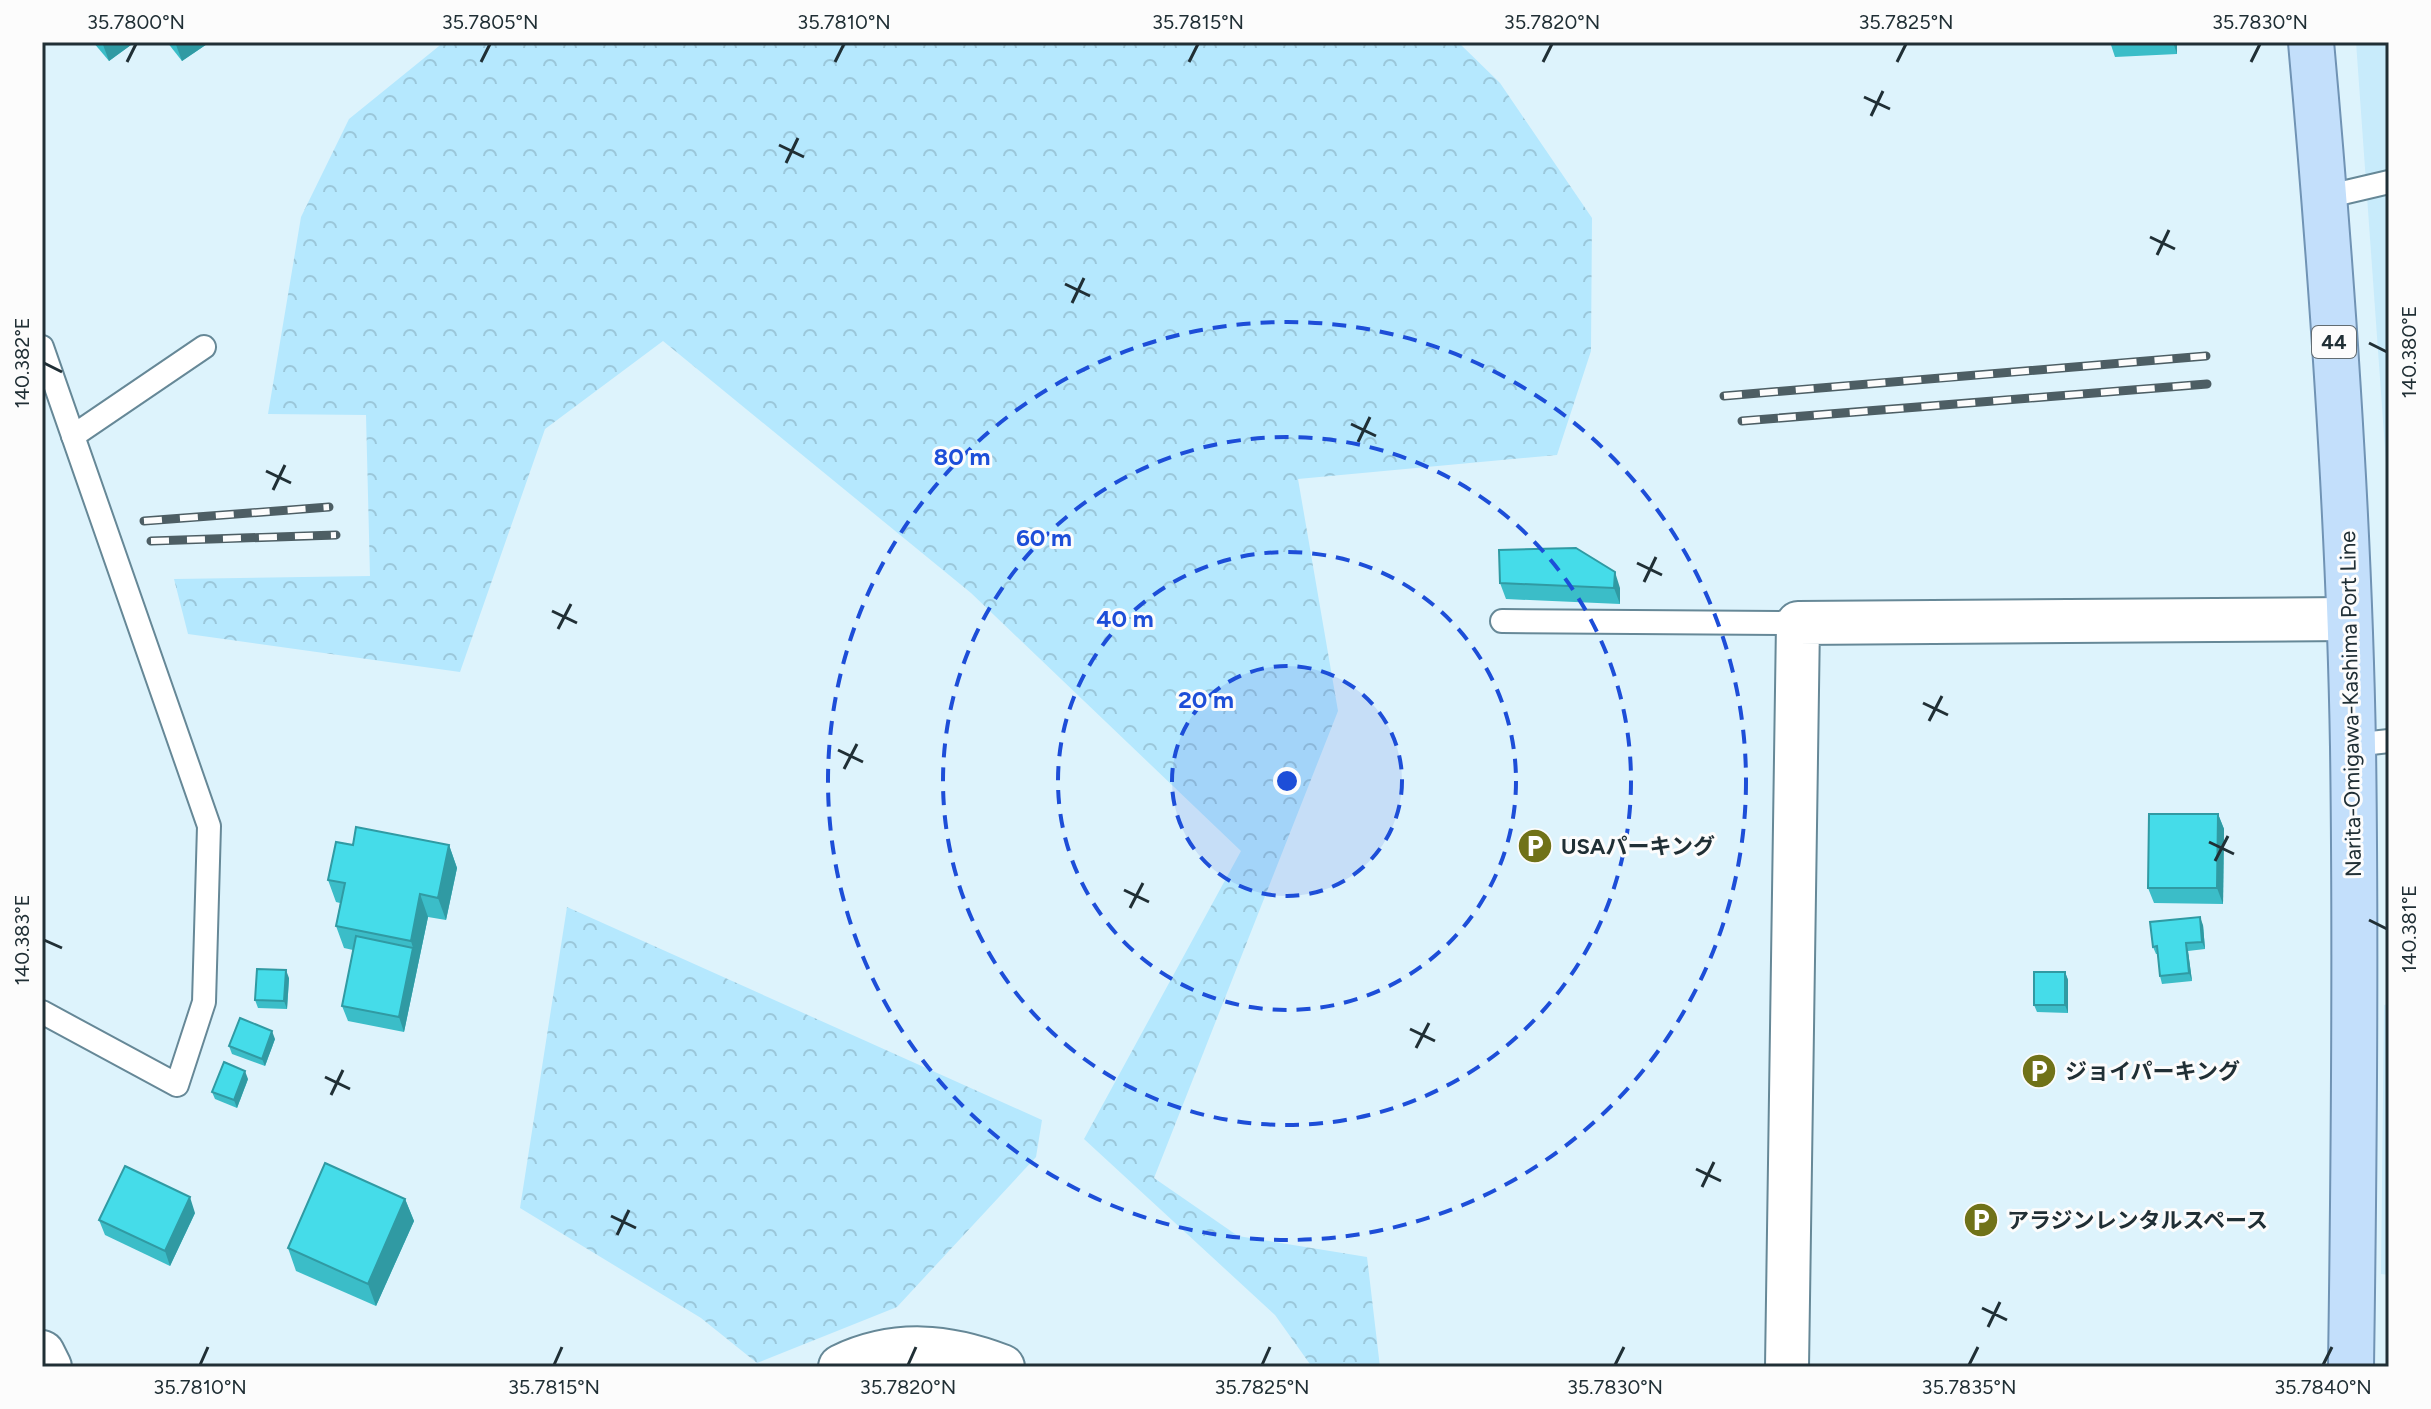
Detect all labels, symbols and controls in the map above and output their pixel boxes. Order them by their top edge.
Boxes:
text: 35.7800°N [87,10,185,34]
text: 35.7805°N [442,10,538,34]
text: 35.7810°N [797,10,891,34]
text: 35.7815°N [1152,10,1244,34]
text: 35.7820°N [1504,10,1600,34]
text: 35.7825°N [1858,10,1954,34]
text: 35.7830°N [2212,10,2308,34]
text: 140.380°E [2397,306,2421,398]
text: 140.382°E [10,317,34,409]
road number: 44 [2312,326,2356,358]
text: 80 m [934,442,990,471]
text: 60 m [1016,523,1072,552]
street label: Narita-Omigawa-Kashima Port Line [2334,531,2367,877]
text: 40 m [1096,604,1154,633]
text: 20 m [1178,685,1234,714]
centre of rings [1273,767,1301,795]
parking icon: USAパーキング [1516,827,1554,865]
place label: USAパーキング [1561,833,1715,860]
text: 140.381°E [2397,885,2421,973]
text: 140.383°E [10,895,34,985]
parking icon: ジョイパーキング [2020,1052,2058,1090]
place label: ジョイパーキング [2065,1058,2240,1085]
parking icon: アラジンレンタルスペース [1962,1201,2000,1239]
place label: アラジンレンタルスペース [2007,1207,2268,1234]
text: 35.7810°N [153,1375,247,1399]
text: 35.7815°N [508,1375,600,1399]
text: 35.7820°N [860,1375,956,1399]
text: 35.7825°N [1214,1375,1310,1399]
text: 35.7830°N [1567,1375,1663,1399]
text: 35.7835°N [1922,1375,2016,1399]
text: 35.7840°N [2274,1375,2372,1399]

